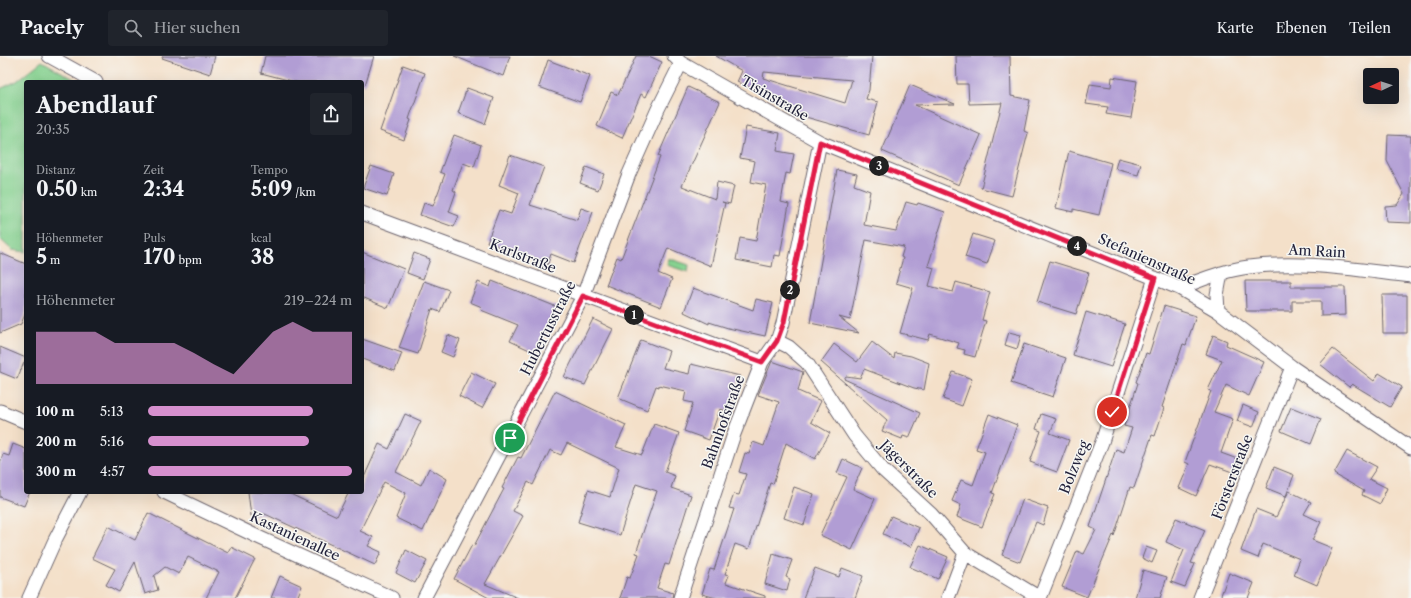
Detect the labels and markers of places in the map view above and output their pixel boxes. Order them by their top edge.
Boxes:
pin: 3 [869,156,889,176]
pin: 4 [1067,236,1087,256]
pin: 2 [780,280,800,300]
pin: 1 [624,305,644,325]
pin [1095,395,1129,429]
pin [493,421,527,455]

